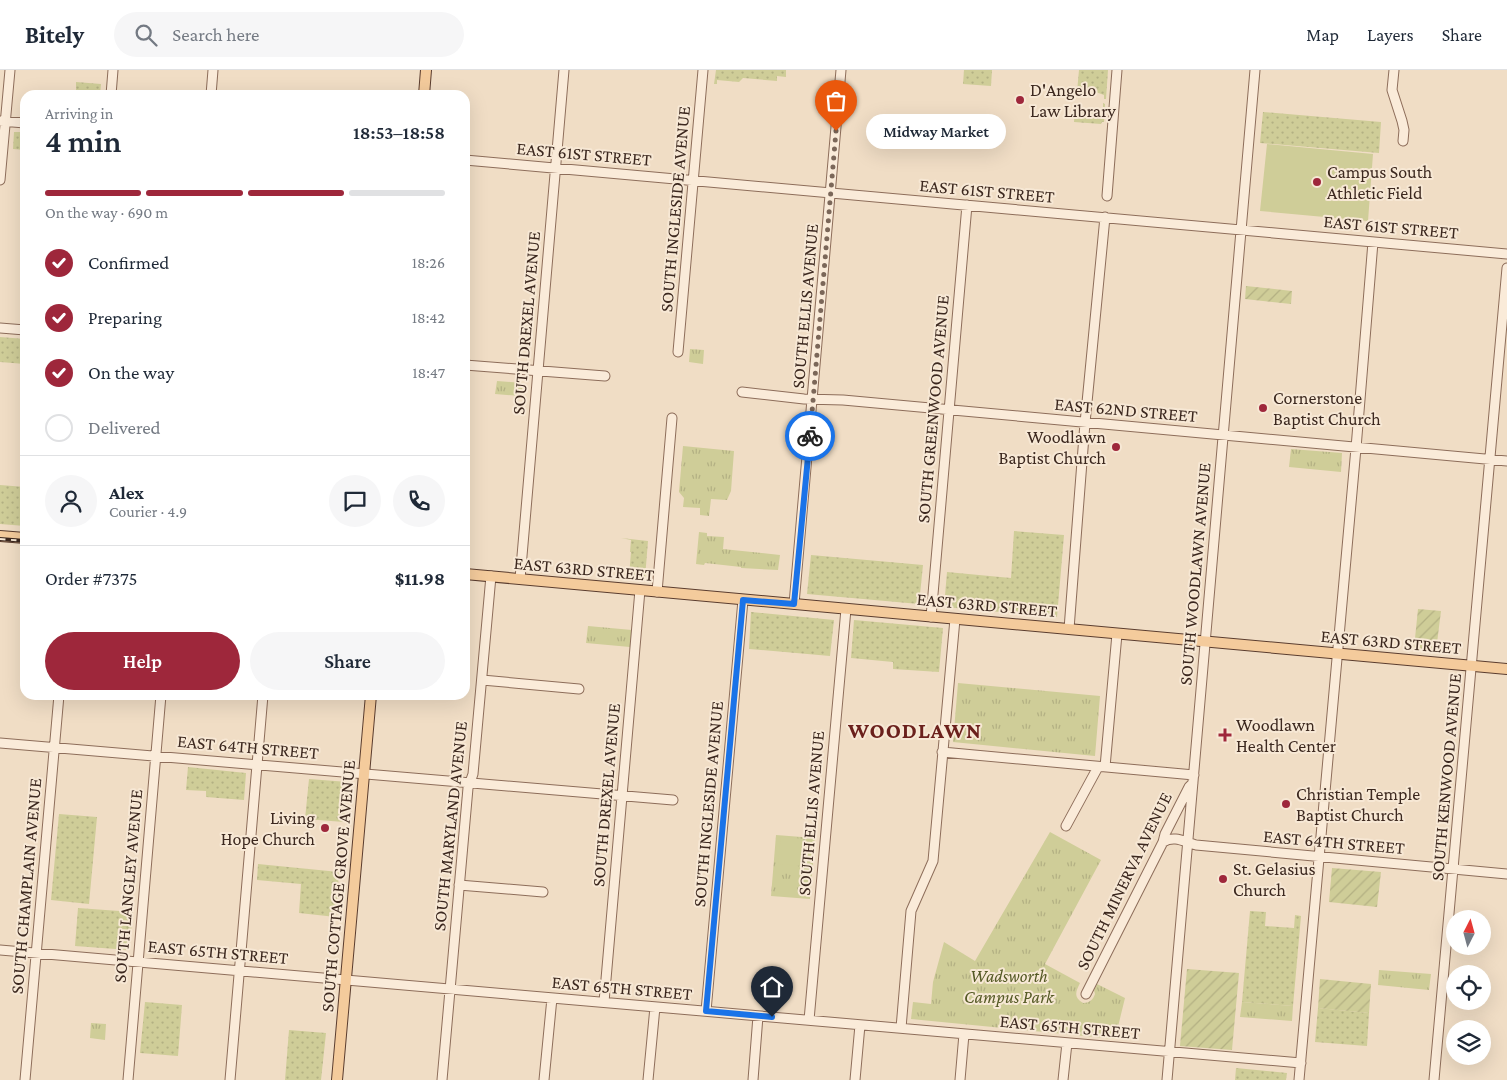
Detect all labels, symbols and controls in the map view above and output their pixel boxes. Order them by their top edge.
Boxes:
search box [114,12,464,57]
text: Bitely [25,21,84,48]
icon: search [132,21,160,49]
text: Search here [172,24,259,45]
text: Map [1306,25,1339,45]
text: Layers [1367,25,1414,45]
text: Share [1442,25,1482,45]
pin [815,80,857,131]
place label: D'Angelo Law Library [1030,80,1117,121]
icon: bag [822,87,850,115]
marker: D'Angelo Law Library [1014,94,1026,106]
text: Arriving in [45,105,113,122]
street label: SOUTH INGLESIDE AVENUE [656,105,694,313]
callout: Midway Market [866,114,1006,148]
text: 18:53–18:58 [353,122,445,143]
text: 4 min [45,123,121,159]
text: Midway Market [883,123,989,140]
street label: EAST 61ST STREET [516,138,653,170]
place label: Campus South Athletic Field [1327,162,1433,203]
street label: EAST 61ST STREET [919,175,1056,207]
marker: Campus South Athletic Field [1311,176,1323,188]
text: On the way · 690 m [45,204,168,221]
street label: EAST 61ST STREET [1323,211,1460,243]
street label: SOUTH ELLIS AVENUE [788,223,822,389]
street label: SOUTH DREXEL AVENUE [508,230,544,416]
icon: check [45,249,73,277]
text: Confirmed [88,252,169,273]
text: 18:26 [412,254,445,271]
street label: SOUTH GREENWOOD AVENUE [913,294,953,524]
icon: check [45,304,73,332]
text: Preparing [88,307,162,328]
text: 18:42 [412,309,445,326]
icon: check [45,359,73,387]
text: On the way [88,362,174,383]
text: 18:47 [412,364,445,381]
place label: Cornerstone Baptist Church [1273,388,1381,429]
street label: EAST 62ND STREET [1054,394,1199,426]
marker: Cornerstone Baptist Church [1257,402,1269,414]
courier [785,411,835,461]
text: Delivered [88,417,161,438]
icon: bike [796,422,824,450]
place label: Woodlawn Baptist Church [998,427,1106,468]
marker: Woodlawn Baptist Church [1110,441,1122,453]
street label: SOUTH WOODLAWN AVENUE [1175,462,1215,686]
button: person [45,475,97,527]
button: chat [329,475,381,527]
button: phone [393,475,445,527]
text: Alex [109,482,144,503]
text: Courier · 4.9 [109,503,187,520]
street label: EAST 63RD STREET [513,553,655,585]
text: Order #7375 [45,568,137,589]
text: $11.98 [395,568,445,589]
street label: EAST 63RD STREET [916,589,1058,621]
street label: EAST 63RD STREET [1320,626,1462,658]
button: Help [45,632,240,690]
button: Share [250,632,445,690]
street label: SOUTH KENWOOD AVENUE [1427,672,1465,882]
street label: SOUTH INGLESIDE AVENUE [689,700,727,908]
street label: SOUTH DREXEL AVENUE [588,702,624,888]
place label: Woodlawn Health Center [1236,715,1337,756]
district label: WOODLAWN [847,718,982,743]
street label: SOUTH MARYLAND AVENUE [429,720,471,932]
marker: Woodlawn Health Center [1218,728,1232,742]
street label: SOUTH ELLIS AVENUE [794,730,828,896]
street label: EAST 64TH STREET [176,731,320,763]
street label: SOUTH COTTAGE GROVE AVENUE [317,759,359,1013]
street label: SOUTH CHAMPLAIN AVENUE [7,777,45,995]
place label: Christian Temple Baptist Church [1296,784,1420,825]
street label: SOUTH LANGLEY AVENUE [110,788,146,984]
street label: SOUTH MINERVA AVENUE [1072,789,1176,973]
marker: Christian Temple Baptist Church [1280,798,1292,810]
place label: Living Hope Church [221,808,315,849]
marker: Living Hope Church [319,822,331,834]
street label: EAST 64TH STREET [1262,826,1406,858]
place label: St. Gelasius Church [1233,859,1316,900]
marker: St. Gelasius Church [1217,873,1229,885]
north arrow [1446,910,1491,955]
map controls [1446,910,1491,1065]
street label: EAST 65TH STREET [147,936,289,968]
button: locate [1446,965,1491,1010]
pin [751,966,793,1017]
park label: Wadsworth Campus Park [964,966,1055,1007]
street label: EAST 65TH STREET [551,972,693,1004]
icon: home [758,973,786,1001]
street label: EAST 65TH STREET [999,1011,1141,1043]
button: layers [1446,1020,1491,1065]

